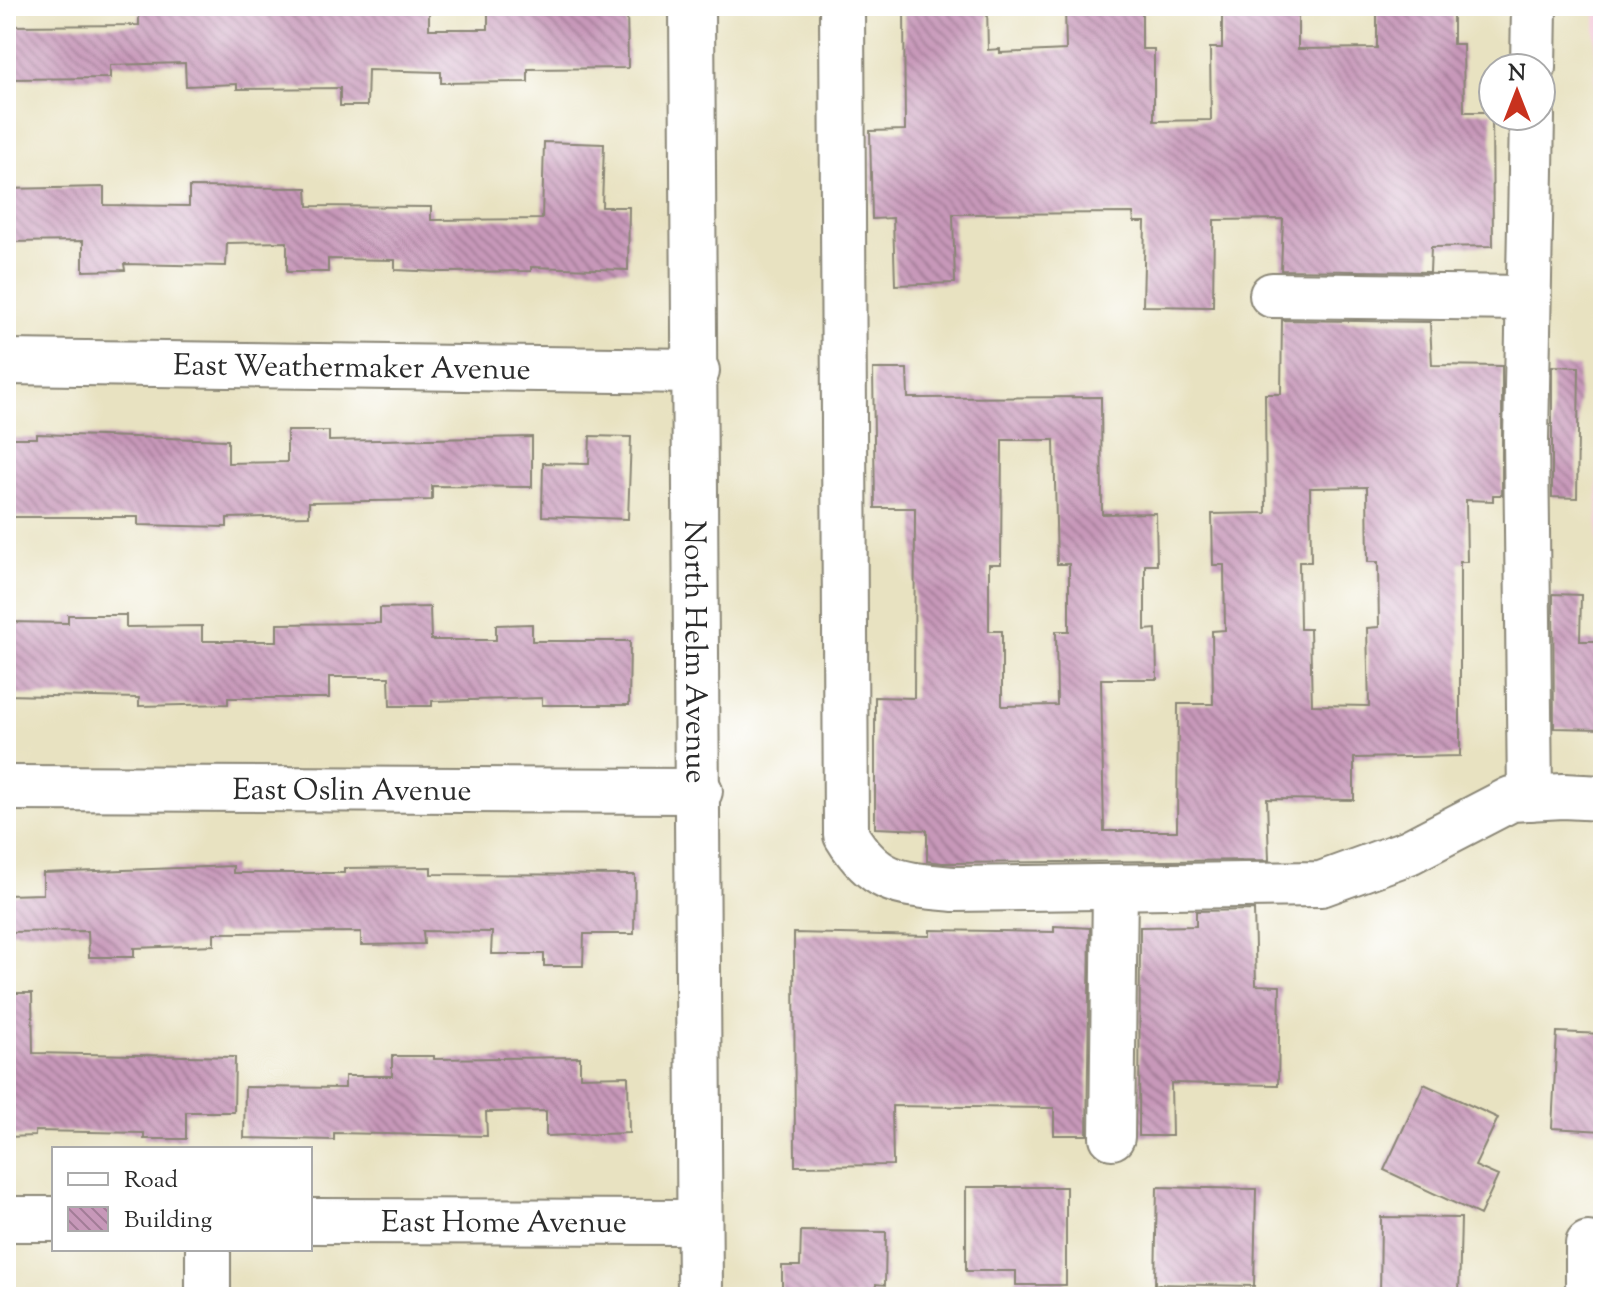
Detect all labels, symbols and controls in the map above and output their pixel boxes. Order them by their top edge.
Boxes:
north arrow [1477,52,1557,132]
text: N [1508,59,1526,91]
street label: East Weathermaker Avenue [173,345,531,393]
street label: North Helm Avenue [671,520,716,784]
street label: East Oslin Avenue [232,770,472,814]
legend [52,1147,312,1251]
text: Road [124,1164,178,1198]
street label: East Home Avenue [381,1202,627,1246]
text: Building [124,1204,213,1238]

